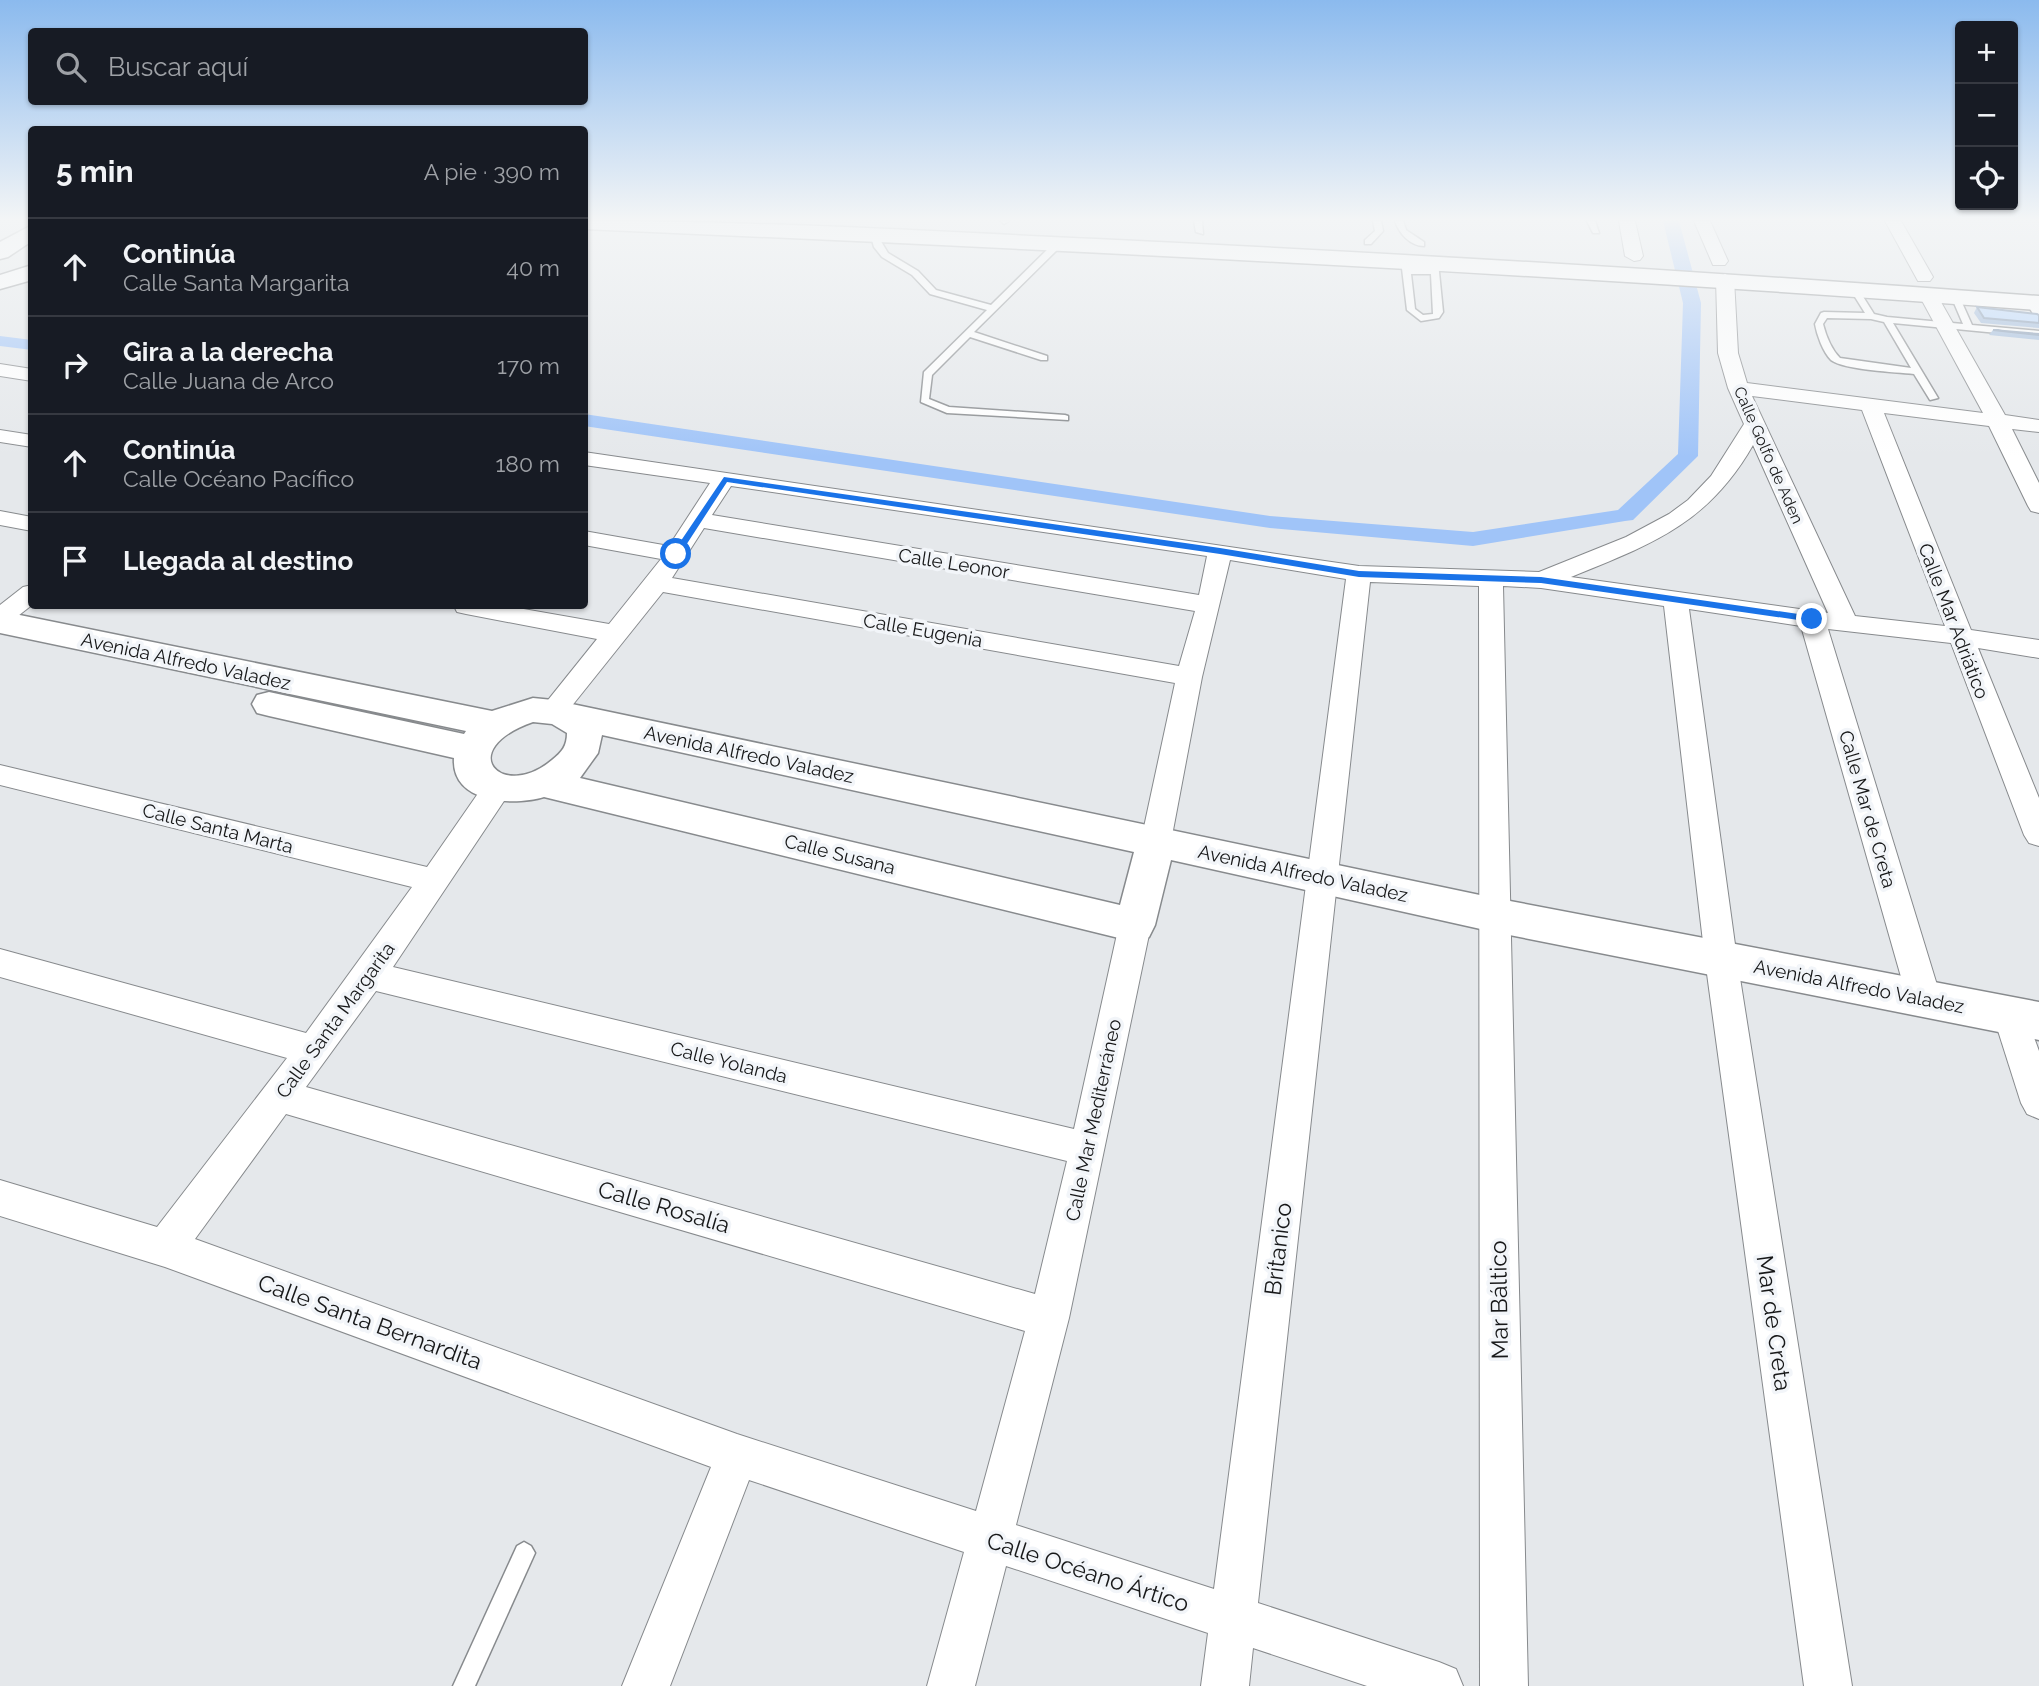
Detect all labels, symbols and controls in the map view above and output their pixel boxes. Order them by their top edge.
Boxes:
map controls [1955,21,2018,210]
button: + [1955,21,2018,84]
search box [28,28,588,105]
icon: search [52,48,90,86]
text: Buscar aquí [108,52,248,82]
button: − [1955,84,2018,147]
button: locate [1955,147,2018,210]
text: 5 min [56,154,134,189]
text: A pie · 390 m [424,158,560,185]
text: Continúa [123,239,235,269]
icon: ahead [56,248,94,286]
text: 40 m [506,254,560,281]
text: Calle Santa Margarita [123,269,350,296]
text: Gira a la derecha [123,337,333,367]
icon: right [56,346,94,384]
text: 170 m [497,352,560,379]
text: Calle Juana de Arco [123,367,334,394]
street label: Calle Golfo de Aden [1730,384,1807,527]
text: Continúa [123,435,235,465]
icon: ahead [56,444,94,482]
text: 180 m [495,450,560,477]
text: Calle Océano Pacífico [123,465,354,492]
route start [660,538,691,569]
street label: Calle Mar Adriático [1914,540,1994,702]
icon: arrive [56,542,94,580]
street label: Calle Leonor [897,543,1011,583]
text: Llegada al destino [123,546,353,576]
route end [1796,603,1827,634]
street label: Calle Eugenia [862,609,984,651]
street label: Avenida Alfredo Valadez [79,628,293,694]
street label: Avenida Alfredo Valadez [642,721,856,787]
street label: Calle Mar de Creta [1835,728,1901,890]
street label: Calle Santa Marta [140,799,296,857]
street label: Calle Susana [782,830,898,878]
street label: Avenida Alfredo Valadez [1196,840,1410,906]
street label: Calle Santa Margarita [271,938,399,1102]
street label: Avenida Alfredo Valadez [1752,955,1966,1017]
street label: Calle Mar Mediterráneo [1061,1017,1125,1223]
street label: Calle Yolanda [668,1037,790,1087]
street label: Calle Rosalía [595,1175,733,1238]
street label: Brítanico [1258,1201,1297,1297]
street label: Mar Báltico [1484,1240,1513,1360]
street label: Mar de Creta [1752,1253,1797,1393]
street label: Calle Santa Bernardita [255,1268,486,1375]
street label: Calle Océano Ártico [984,1526,1193,1617]

